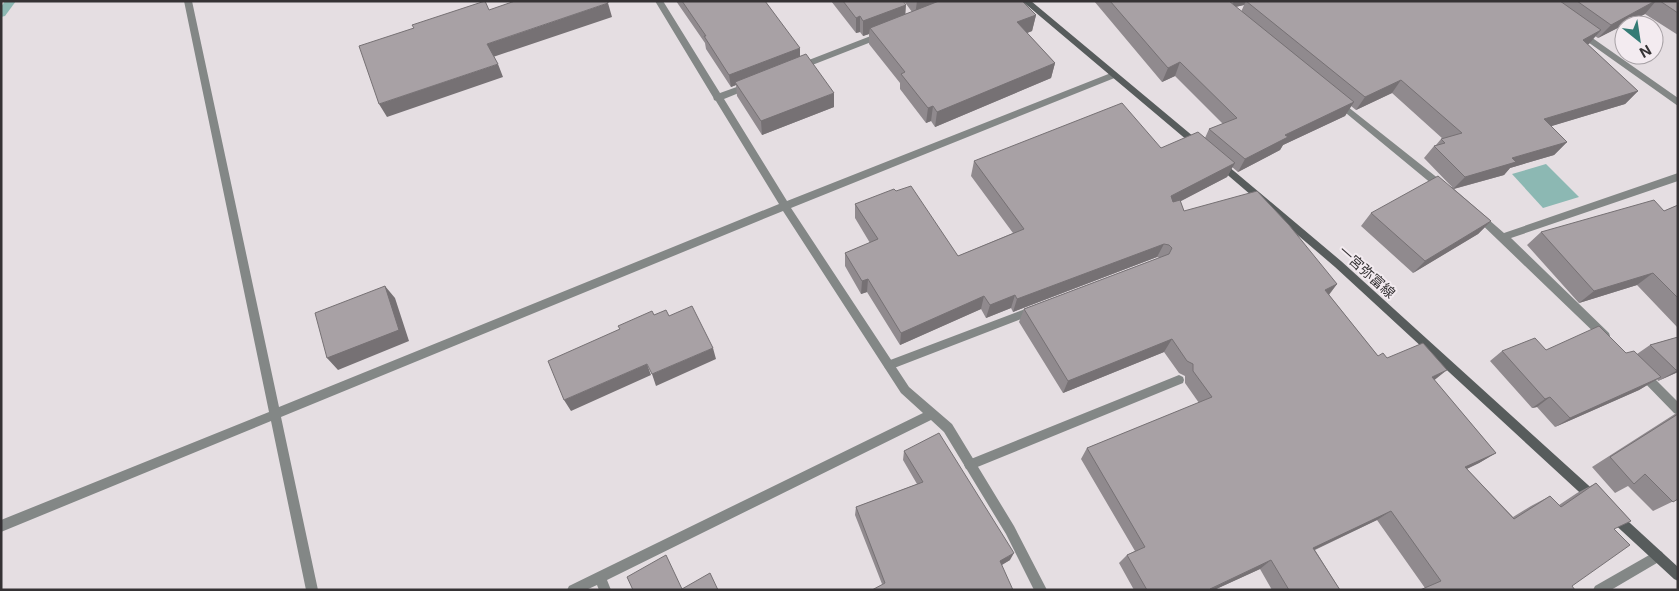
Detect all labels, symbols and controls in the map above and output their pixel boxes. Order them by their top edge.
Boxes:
north arrow [1614,15,1664,65]
text: N [1637,42,1655,62]
street label: 一宮弥富線 [1336,242,1399,301]

